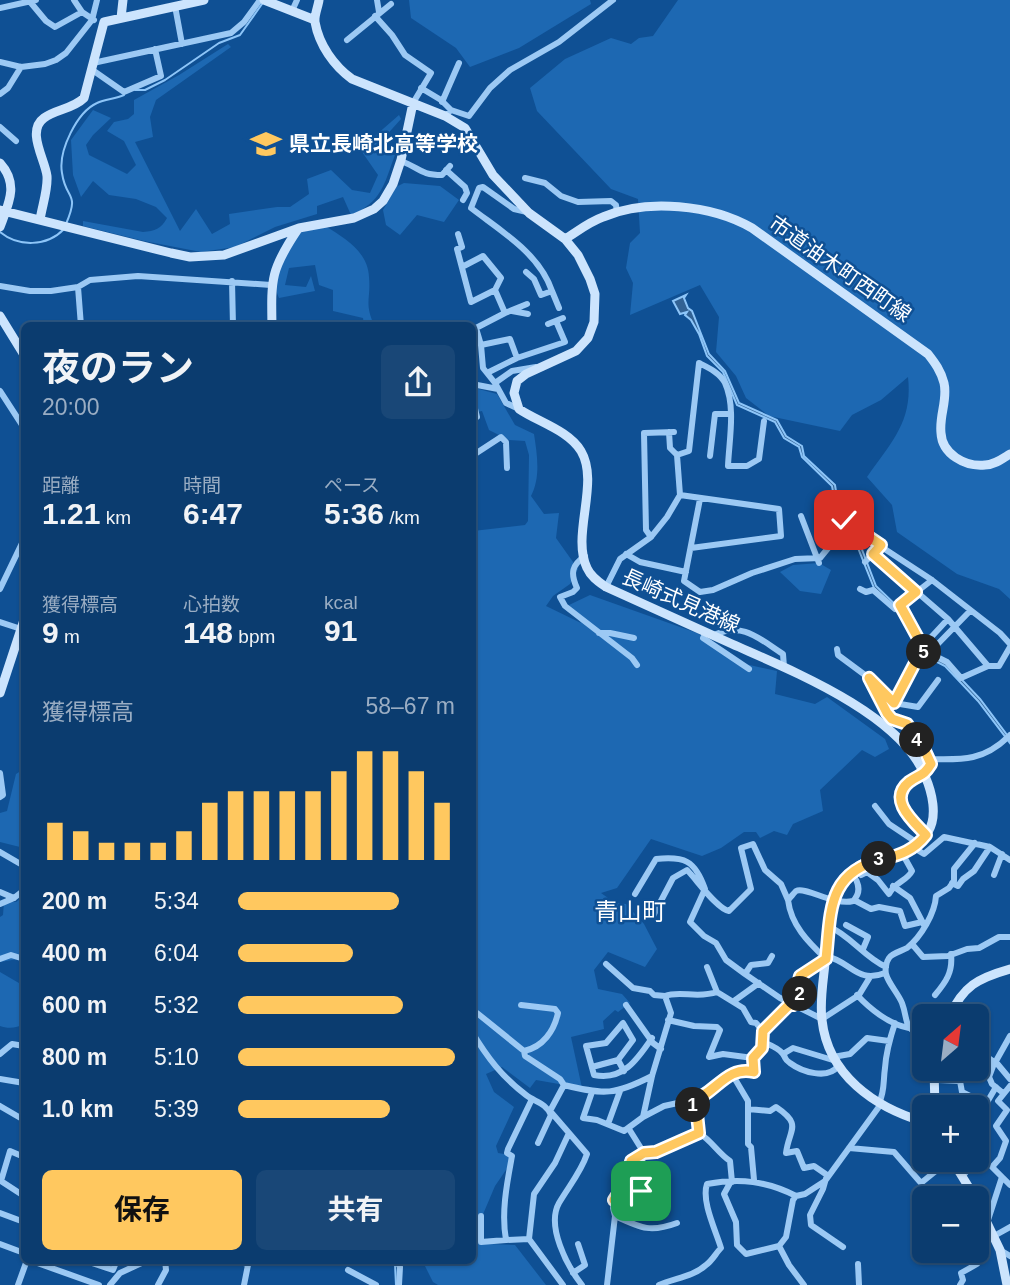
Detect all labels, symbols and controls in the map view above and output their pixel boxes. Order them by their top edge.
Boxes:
school or university icon: 県立長崎北高等学校 [249,127,283,161]
place label: 県立長崎北高等学校 [289,132,478,155]
street label: 市道油木町西町線 [765,211,916,326]
button: share [381,345,455,419]
text: 夜のラン [42,347,194,389]
text: 20:00 [42,394,100,420]
text: 距離 [42,475,80,496]
text: 時間 [183,475,221,496]
text: ペース [324,475,380,496]
pin [814,490,874,550]
text: 1.21 [42,497,100,530]
text: 6:47 [183,497,243,530]
text: 5:36 [324,497,384,530]
icon: check [825,501,863,539]
text: km [100,507,131,528]
text: /km [384,507,420,528]
street label: 長崎式見港線 [619,564,743,637]
text: kcal [324,592,358,613]
text: 獲得標高 [42,594,118,615]
text: 心拍数 [183,594,240,615]
text: 91 [324,614,357,647]
text: 9 [42,616,59,649]
text: 148 [183,616,233,649]
text: m [59,626,80,647]
text: bpm [233,626,275,647]
pin: 5 [906,634,942,670]
text: 5 [918,641,929,662]
text: 58–67 m [365,693,455,719]
text: 獲得標高 [42,699,134,725]
pin: 4 [900,722,934,758]
text: 4 [911,729,922,750]
pin: 3 [862,842,896,876]
text: 3 [873,848,884,869]
text: 200 m [42,888,107,914]
text: 5:34 [154,888,199,914]
district label: 青山町 [594,898,666,925]
text: 400 m [42,940,107,966]
text: 6:04 [154,940,199,966]
pin: 2 [782,976,818,1012]
text: 2 [794,983,805,1004]
text: 600 m [42,992,107,1018]
text: 5:32 [154,992,199,1018]
north arrow [912,1004,989,1082]
map controls [912,1004,989,1263]
text: 800 m [42,1044,107,1070]
text: 5:10 [154,1044,199,1070]
pin: 1 [676,1088,710,1122]
text: 1 [687,1094,698,1115]
button: + [912,1095,989,1172]
text: 1.0 km [42,1096,114,1122]
text: 5:39 [154,1096,199,1122]
pin [611,1161,671,1221]
button: 保存 [42,1170,242,1250]
button: 共有 [256,1170,455,1250]
icon: arrive [622,1172,660,1210]
button: − [912,1186,989,1263]

